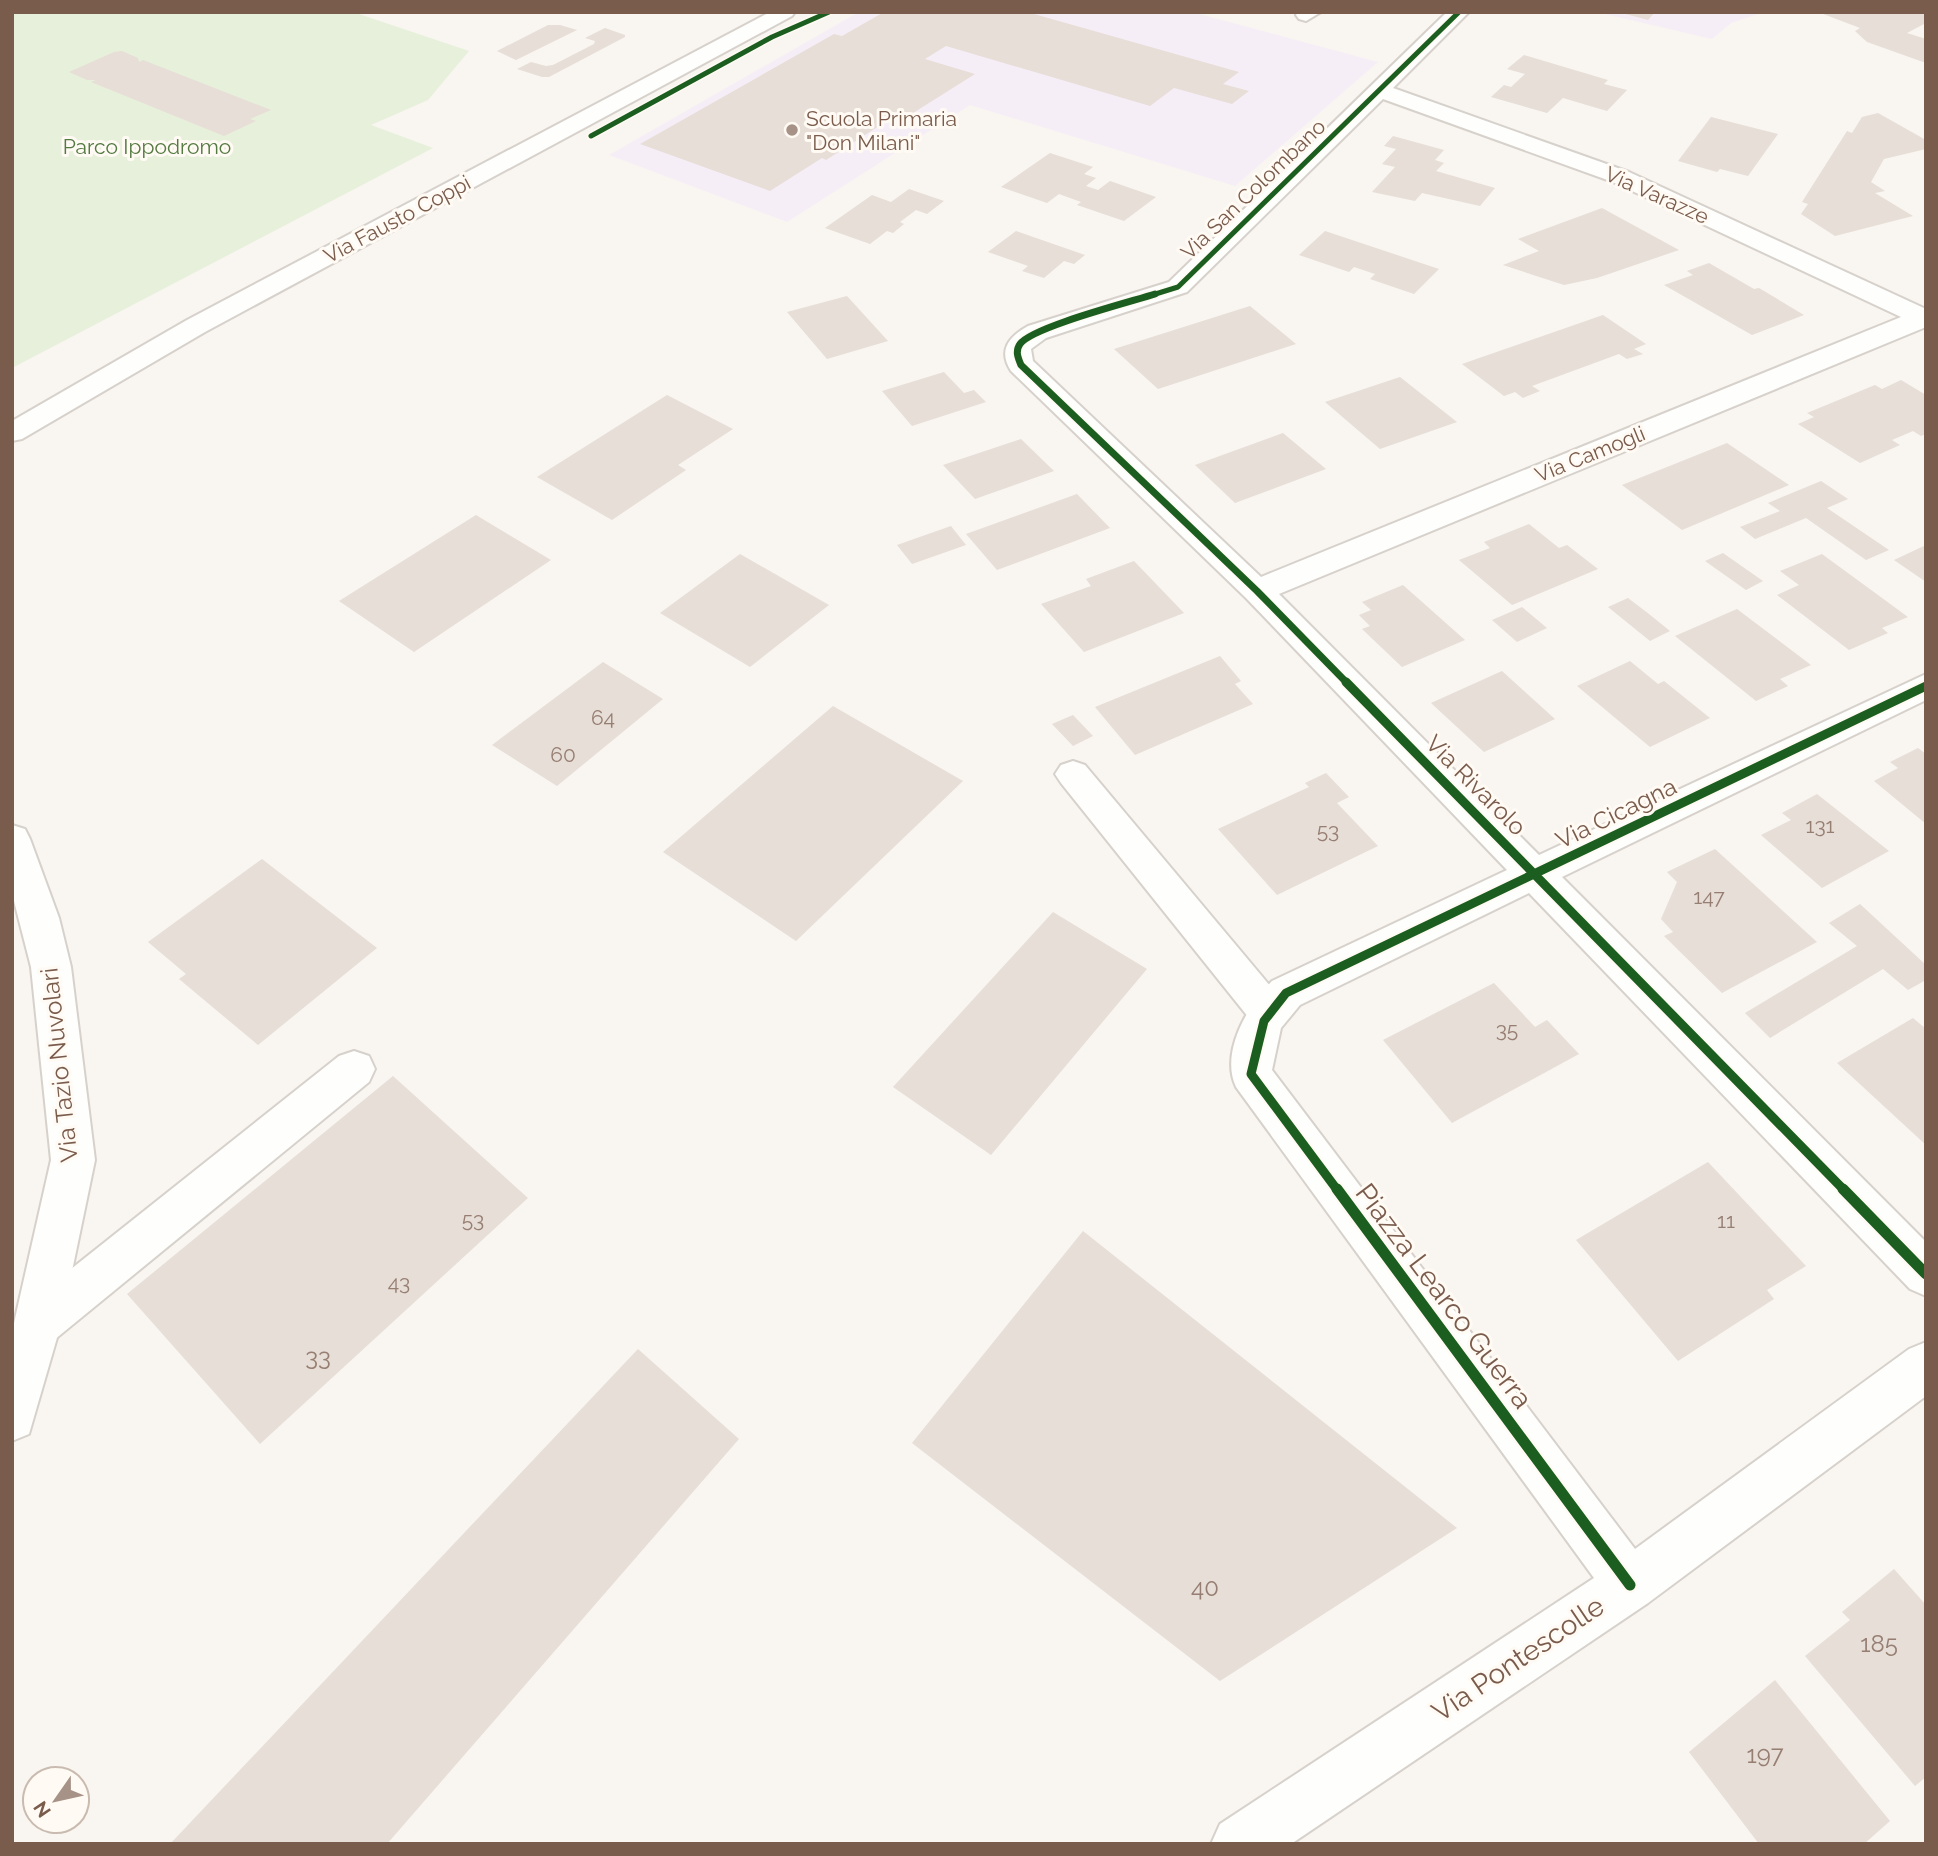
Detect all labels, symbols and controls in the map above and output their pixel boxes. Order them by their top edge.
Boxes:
place label: Scuola Primaria "Don Milani" [806,106,957,155]
street label: Via San Colombano [1176,114,1330,264]
marker: Scuola Primaria "Don Milani" [784,122,800,138]
park label: Parco Ippodromo [63,134,231,159]
street label: Via Varazze [1601,161,1713,229]
street label: Via Fausto Coppi [319,170,475,268]
street label: Via Camogli [1531,421,1649,487]
house number: 64 [591,705,615,730]
street label: Via Rivarolo [1420,729,1532,841]
house number: 60 [550,742,576,767]
street label: Via Cicagna [1551,771,1681,855]
house number: 131 [1805,813,1835,838]
house number: 53 [1317,818,1339,843]
house number: 147 [1693,884,1726,909]
street label: Via Tazio Nuvolari [34,966,84,1164]
house number: 35 [1496,1017,1518,1042]
street label: Piazza Learco Guerra [1349,1177,1539,1415]
house number: 53 [462,1207,484,1232]
house number: 11 [1717,1208,1735,1233]
house number: 43 [388,1270,410,1295]
house number: 33 [305,1342,331,1371]
house number: 40 [1191,1573,1219,1602]
street label: Via Pontescolle [1426,1589,1610,1729]
house number: 185 [1860,1629,1898,1658]
house number: 197 [1746,1740,1784,1769]
north arrow [21,1765,91,1835]
text: N [29,1797,55,1822]

